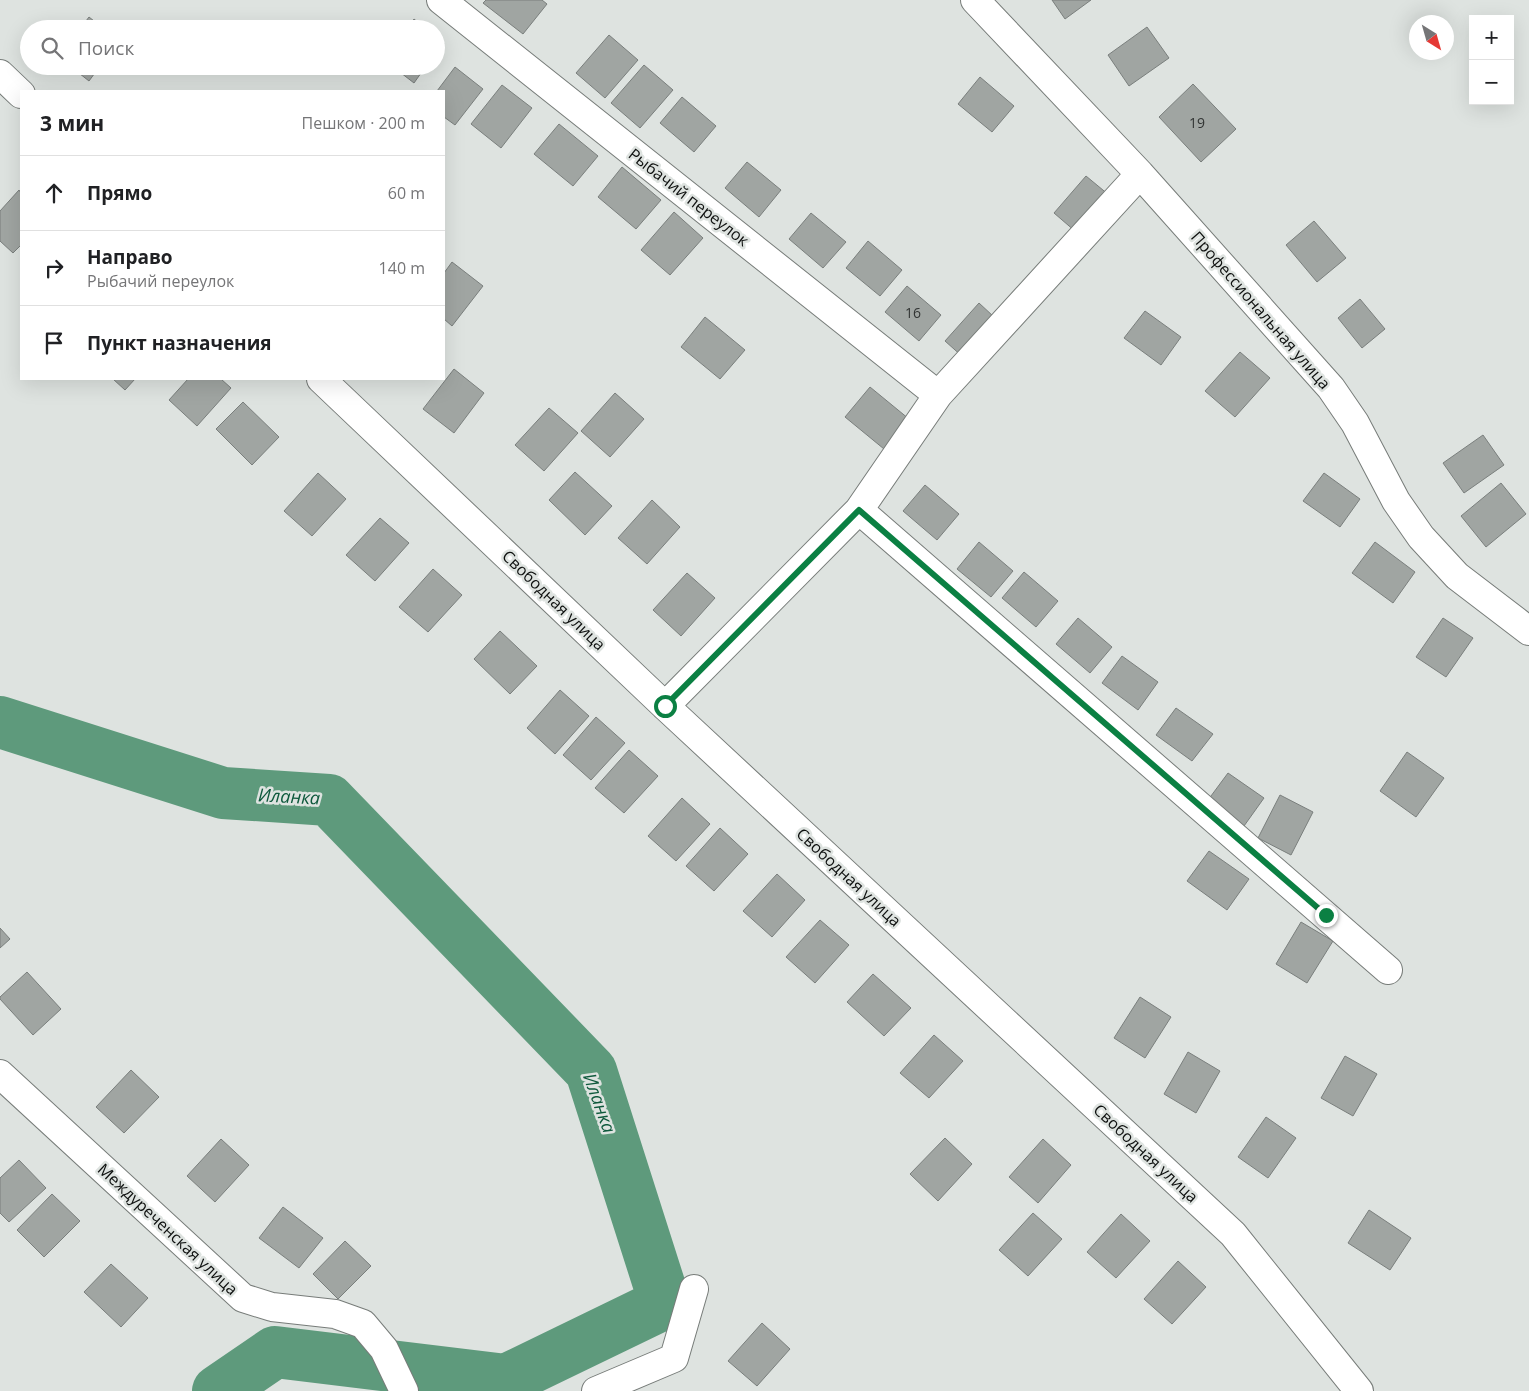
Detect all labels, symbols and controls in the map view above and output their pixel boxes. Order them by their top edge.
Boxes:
north arrow [1409,15,1454,60]
map controls [1469,15,1514,105]
button: + [1469,15,1514,60]
search box [20,20,445,75]
icon: search [38,34,66,62]
text: Поиск [78,35,134,61]
button: − [1469,60,1514,105]
text: 3 мин [40,109,104,137]
text: Пешком · 200 m [302,112,425,134]
house number: 19 [1189,113,1205,132]
street label: Рыбачий переулок [624,143,754,251]
icon: ahead [40,179,68,207]
text: Прямо [87,180,152,206]
text: 60 m [388,182,425,204]
street label: Профессиональная улица [1186,226,1336,394]
text: Направо [87,244,173,270]
icon: right [40,254,68,282]
text: 140 m [379,257,425,279]
text: Рыбачий переулок [87,270,234,292]
house number: 16 [905,303,921,322]
icon: arrive [40,329,68,357]
text: Пункт назначения [87,330,272,356]
street label: Свободная улица [498,545,610,655]
route start [654,695,677,718]
water label: Иланка [257,782,321,810]
street label: Свободная улица [792,823,906,931]
route end [1315,904,1338,927]
water label: Иланка [578,1069,622,1136]
street label: Свободная улица [1089,1099,1203,1207]
street label: Междуреченская улица [93,1158,243,1300]

